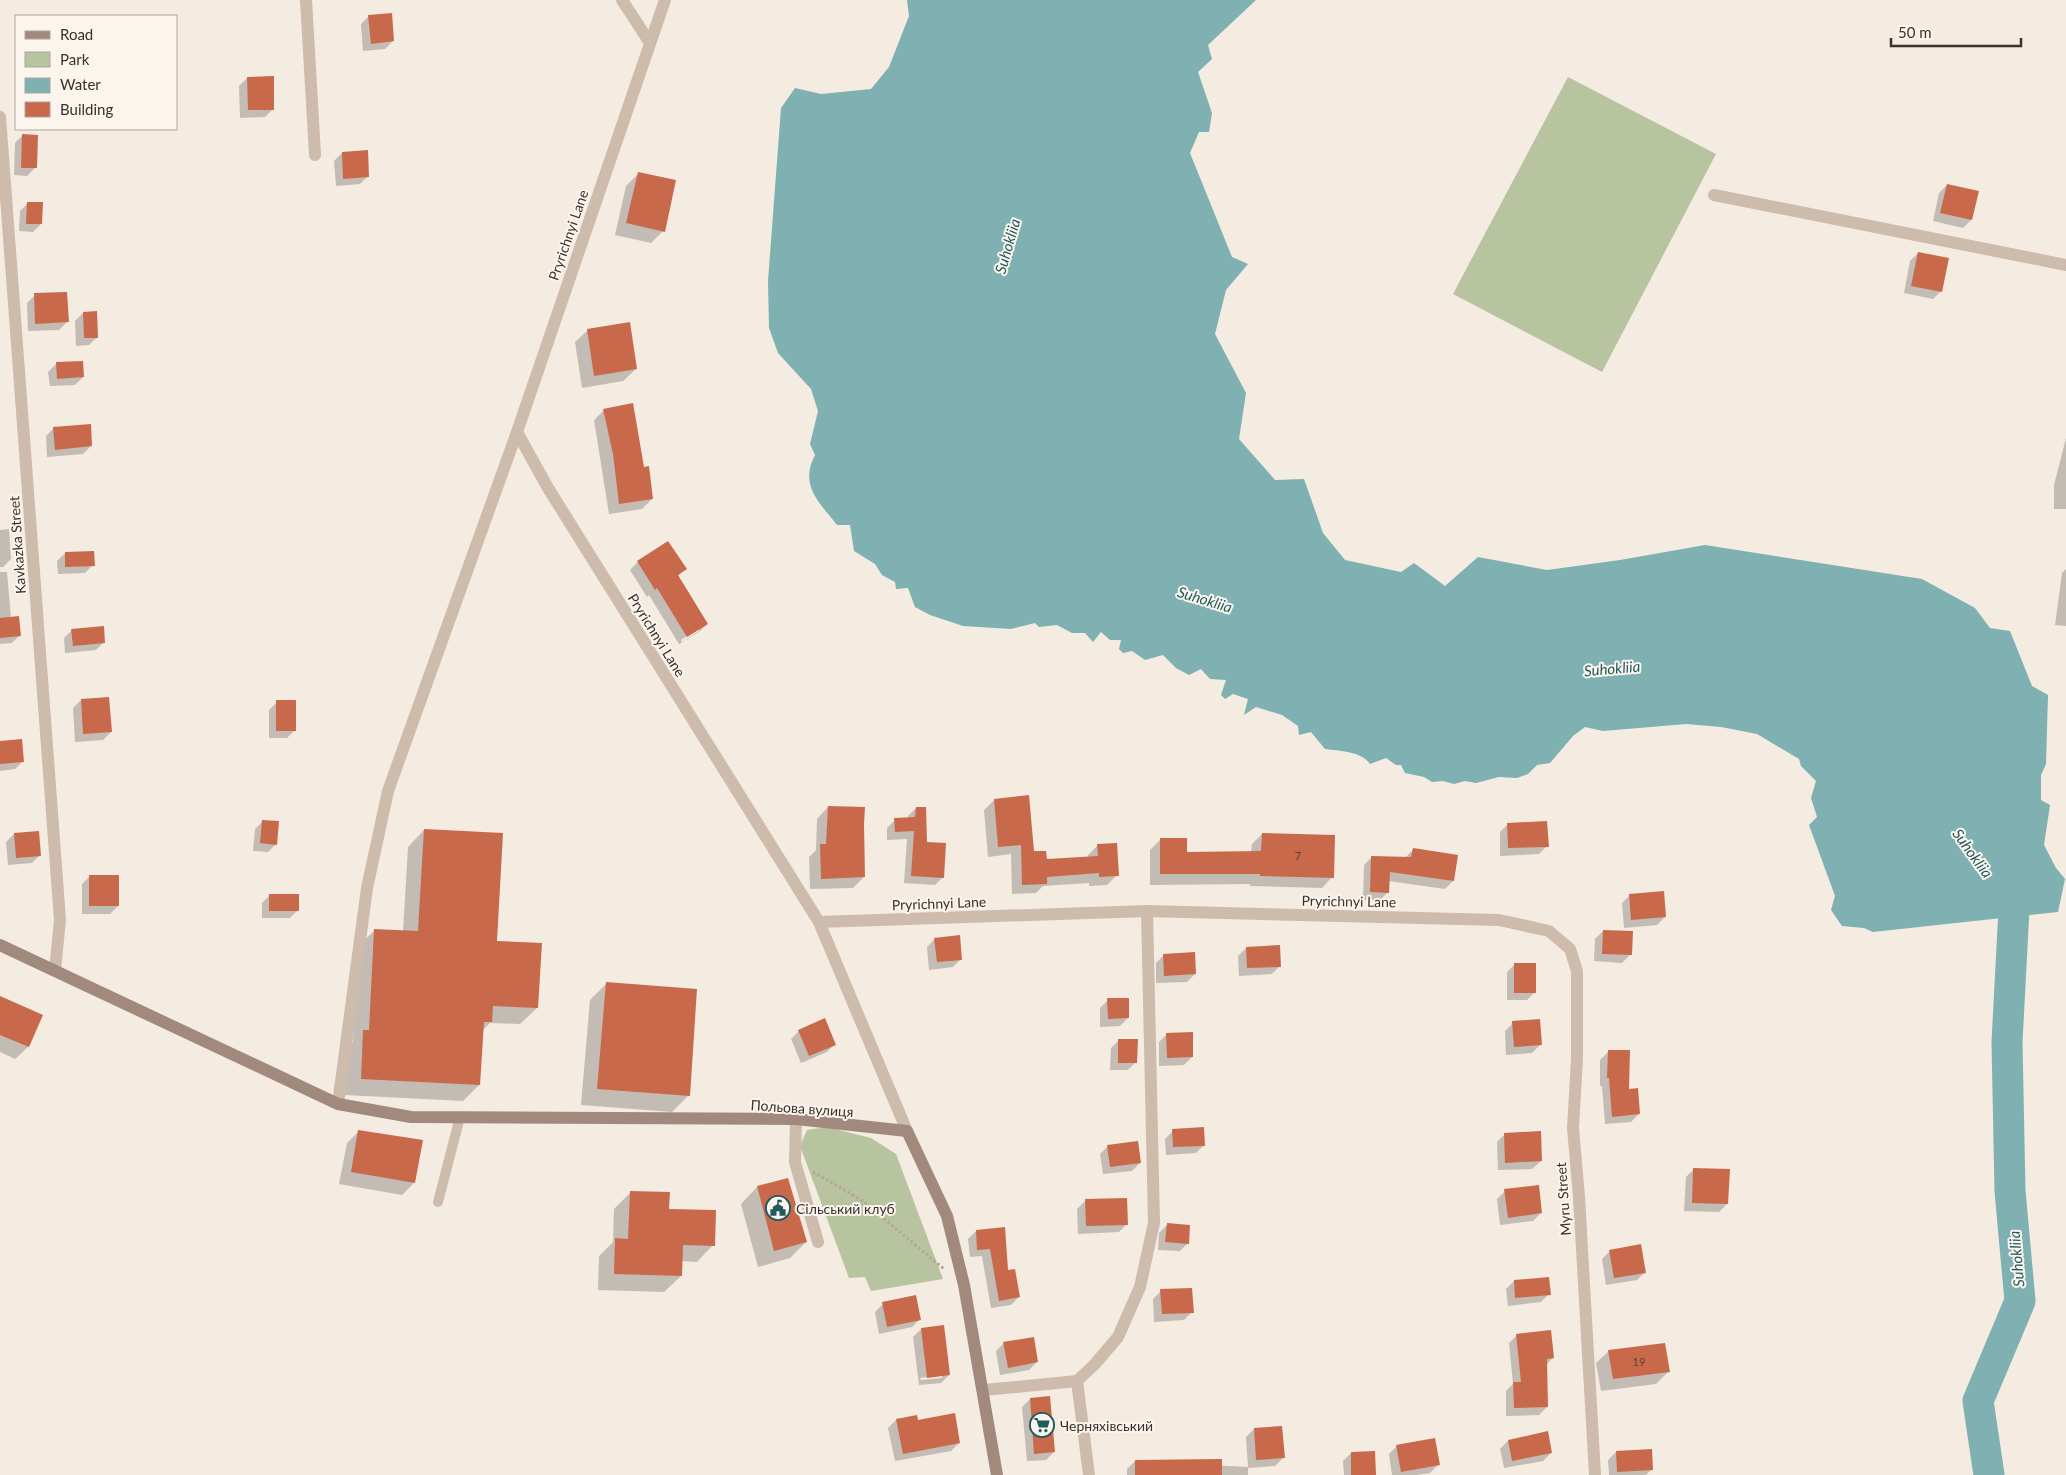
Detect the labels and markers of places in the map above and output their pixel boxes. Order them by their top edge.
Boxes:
public building icon: Сільський клуб [765,1195,791,1221]
place label: Сільський клуб [796,1200,895,1217]
supermarket icon: Черняхівський [1029,1412,1055,1438]
place label: Черняхівський [1060,1417,1153,1434]

